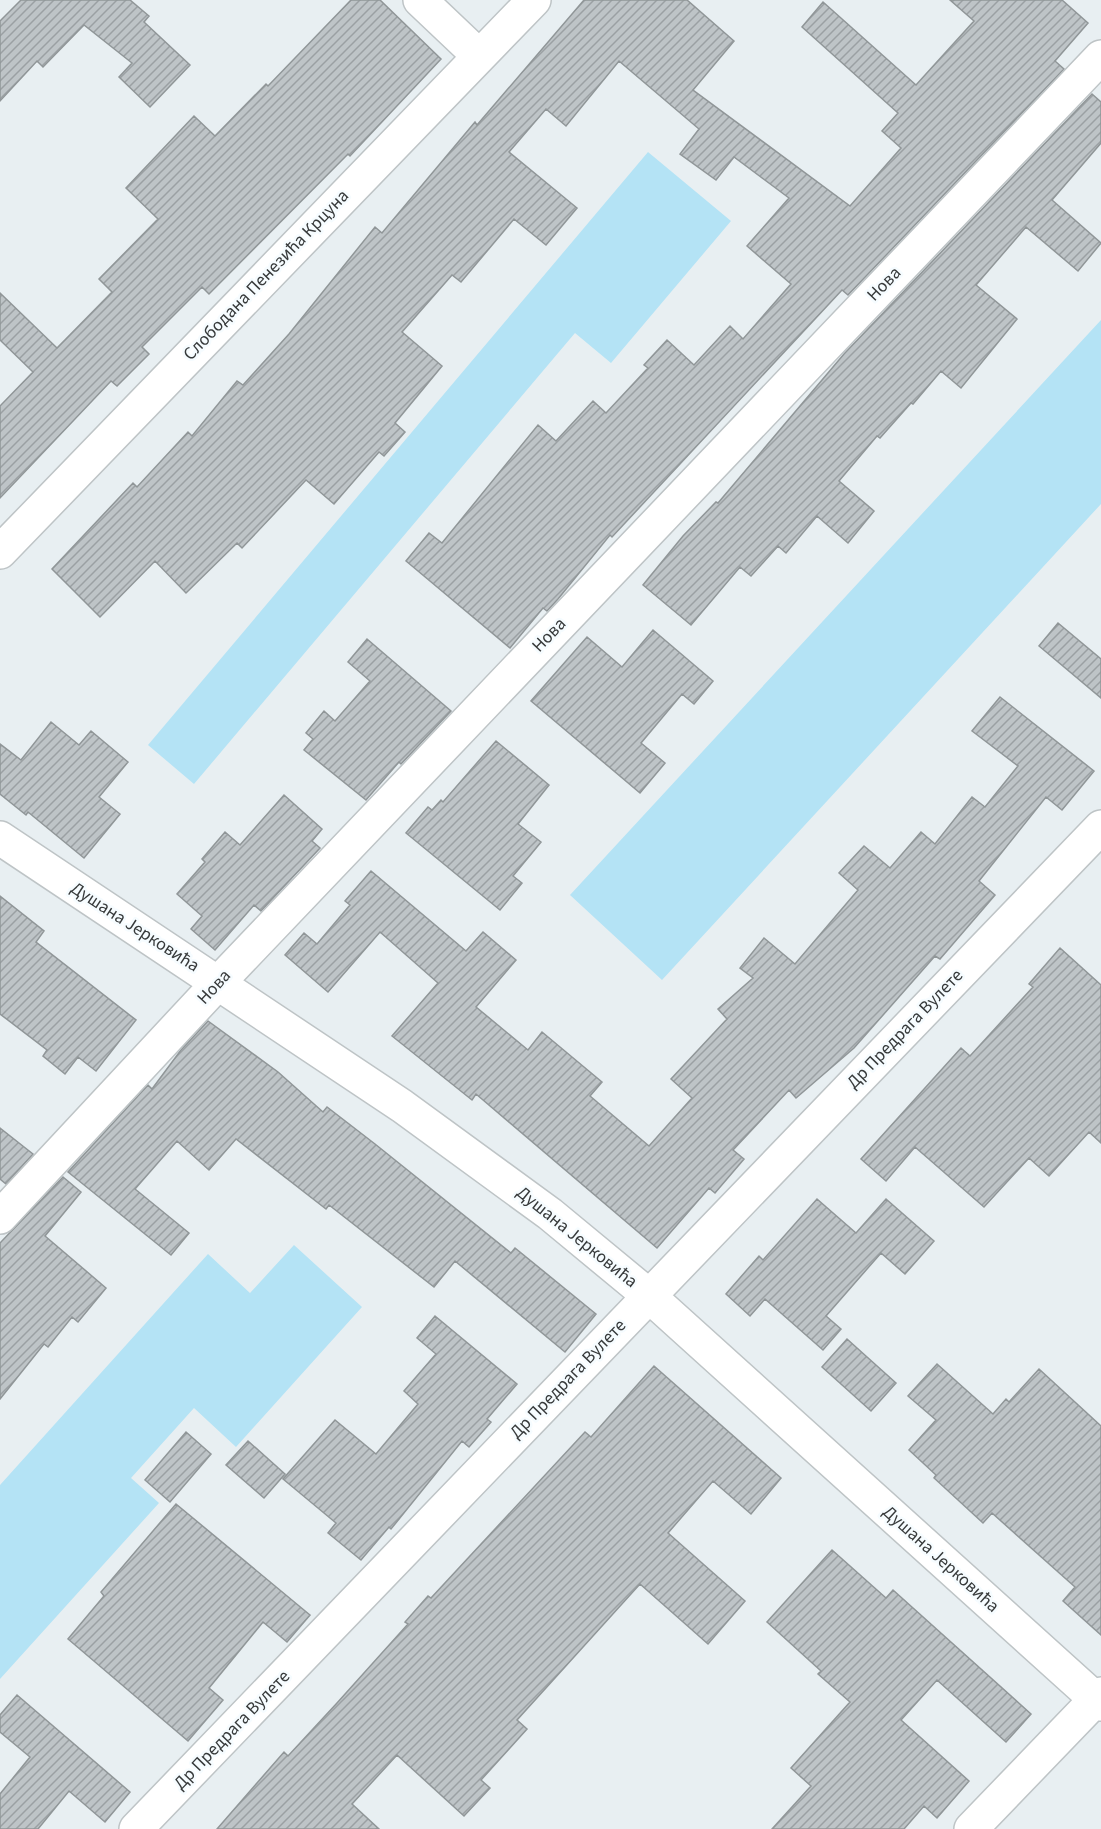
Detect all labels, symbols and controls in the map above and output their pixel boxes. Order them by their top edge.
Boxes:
street label: Слободана Пенезића Крцуна [177,184,355,366]
street label: Нова [861,261,907,307]
street label: Нова [526,612,572,658]
street label: Душана Јерковића [66,876,204,978]
street label: Др Предрага Вулете [841,963,969,1094]
street label: Нова [191,964,237,1010]
street label: Душана Јерковића [511,1180,643,1294]
street label: Др Предрага Вулете [504,1313,632,1444]
street label: Душана Јерковића [877,1500,1005,1618]
street label: Др Предрага Вулете [168,1664,296,1795]

